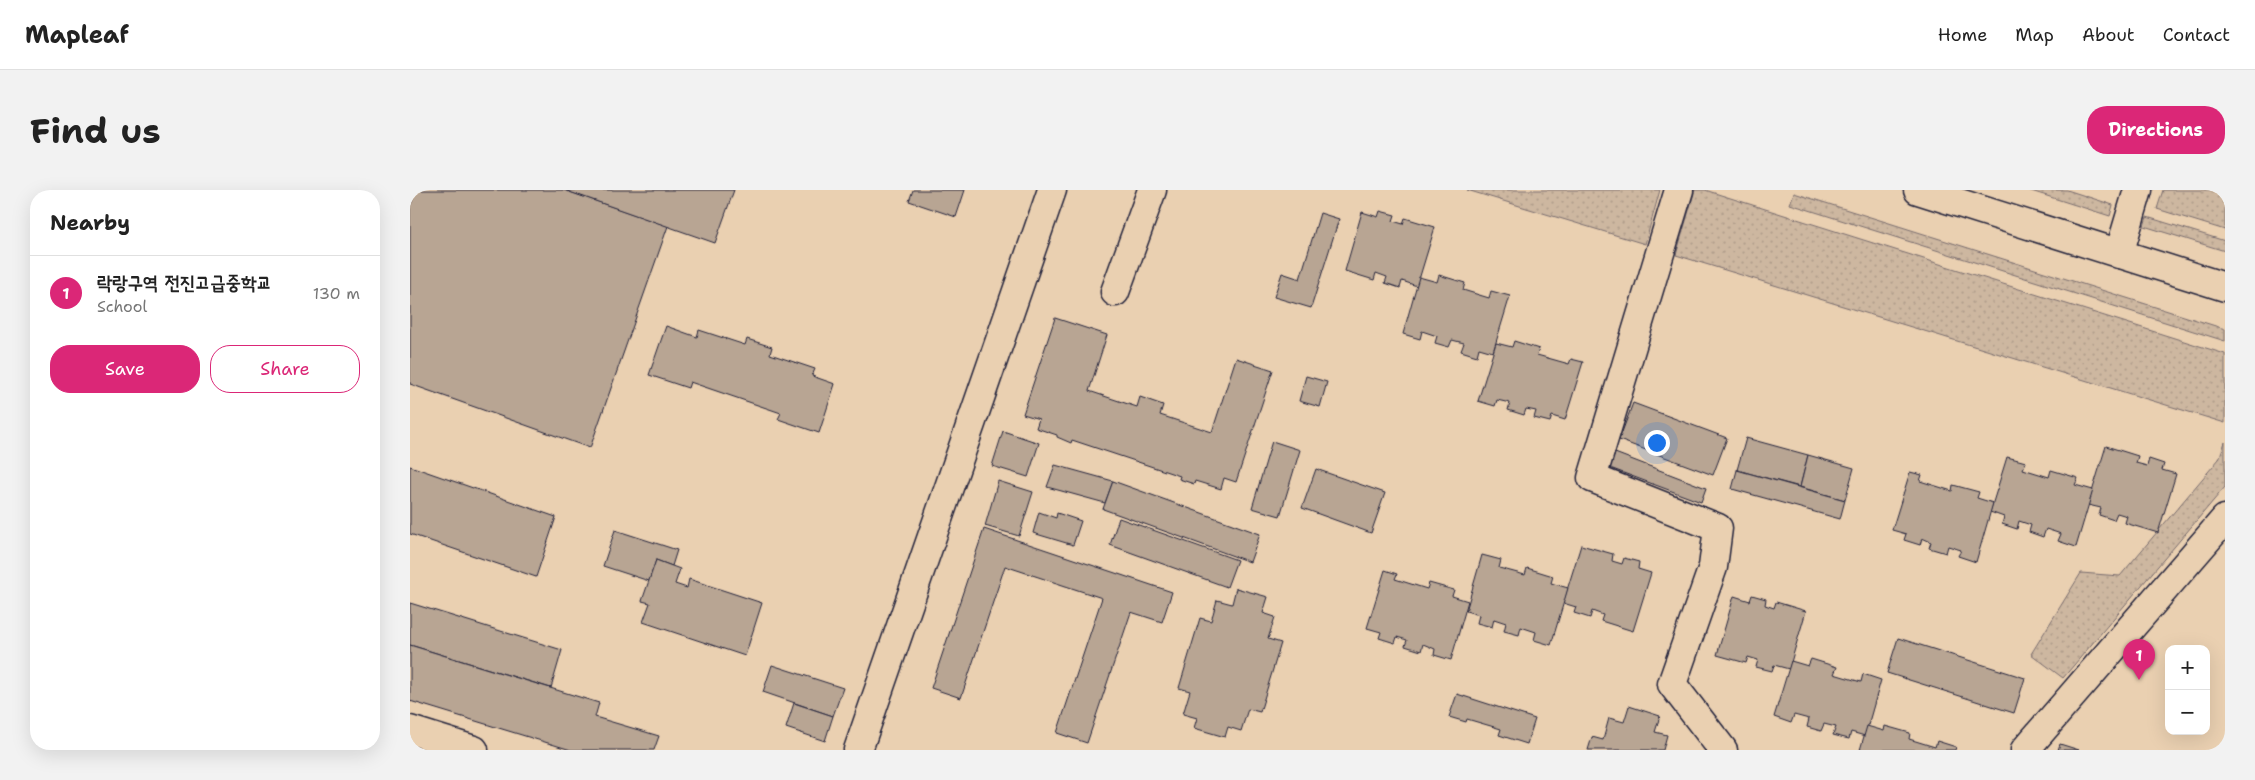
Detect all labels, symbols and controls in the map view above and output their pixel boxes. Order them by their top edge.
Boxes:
text: Mapleaf [25,19,129,51]
text: Home [1938,23,1987,47]
text: Map [2015,23,2054,47]
text: About [2082,23,2135,47]
text: Contact [2163,23,2230,47]
button: Directions [2087,106,2225,154]
text: Find us [30,107,161,154]
text: Nearby [50,209,130,237]
text: 락랑구역 전진고급중학교 [97,270,272,295]
text: 1 [62,283,70,304]
text: 130 m [313,283,360,304]
text: School [97,296,147,317]
button: Save [50,345,200,393]
button: Share [210,345,360,393]
your location [1644,430,1670,456]
pin: 1 [2123,639,2155,680]
map controls [2165,645,2210,735]
button: + [2165,645,2210,690]
button: − [2165,690,2210,735]

